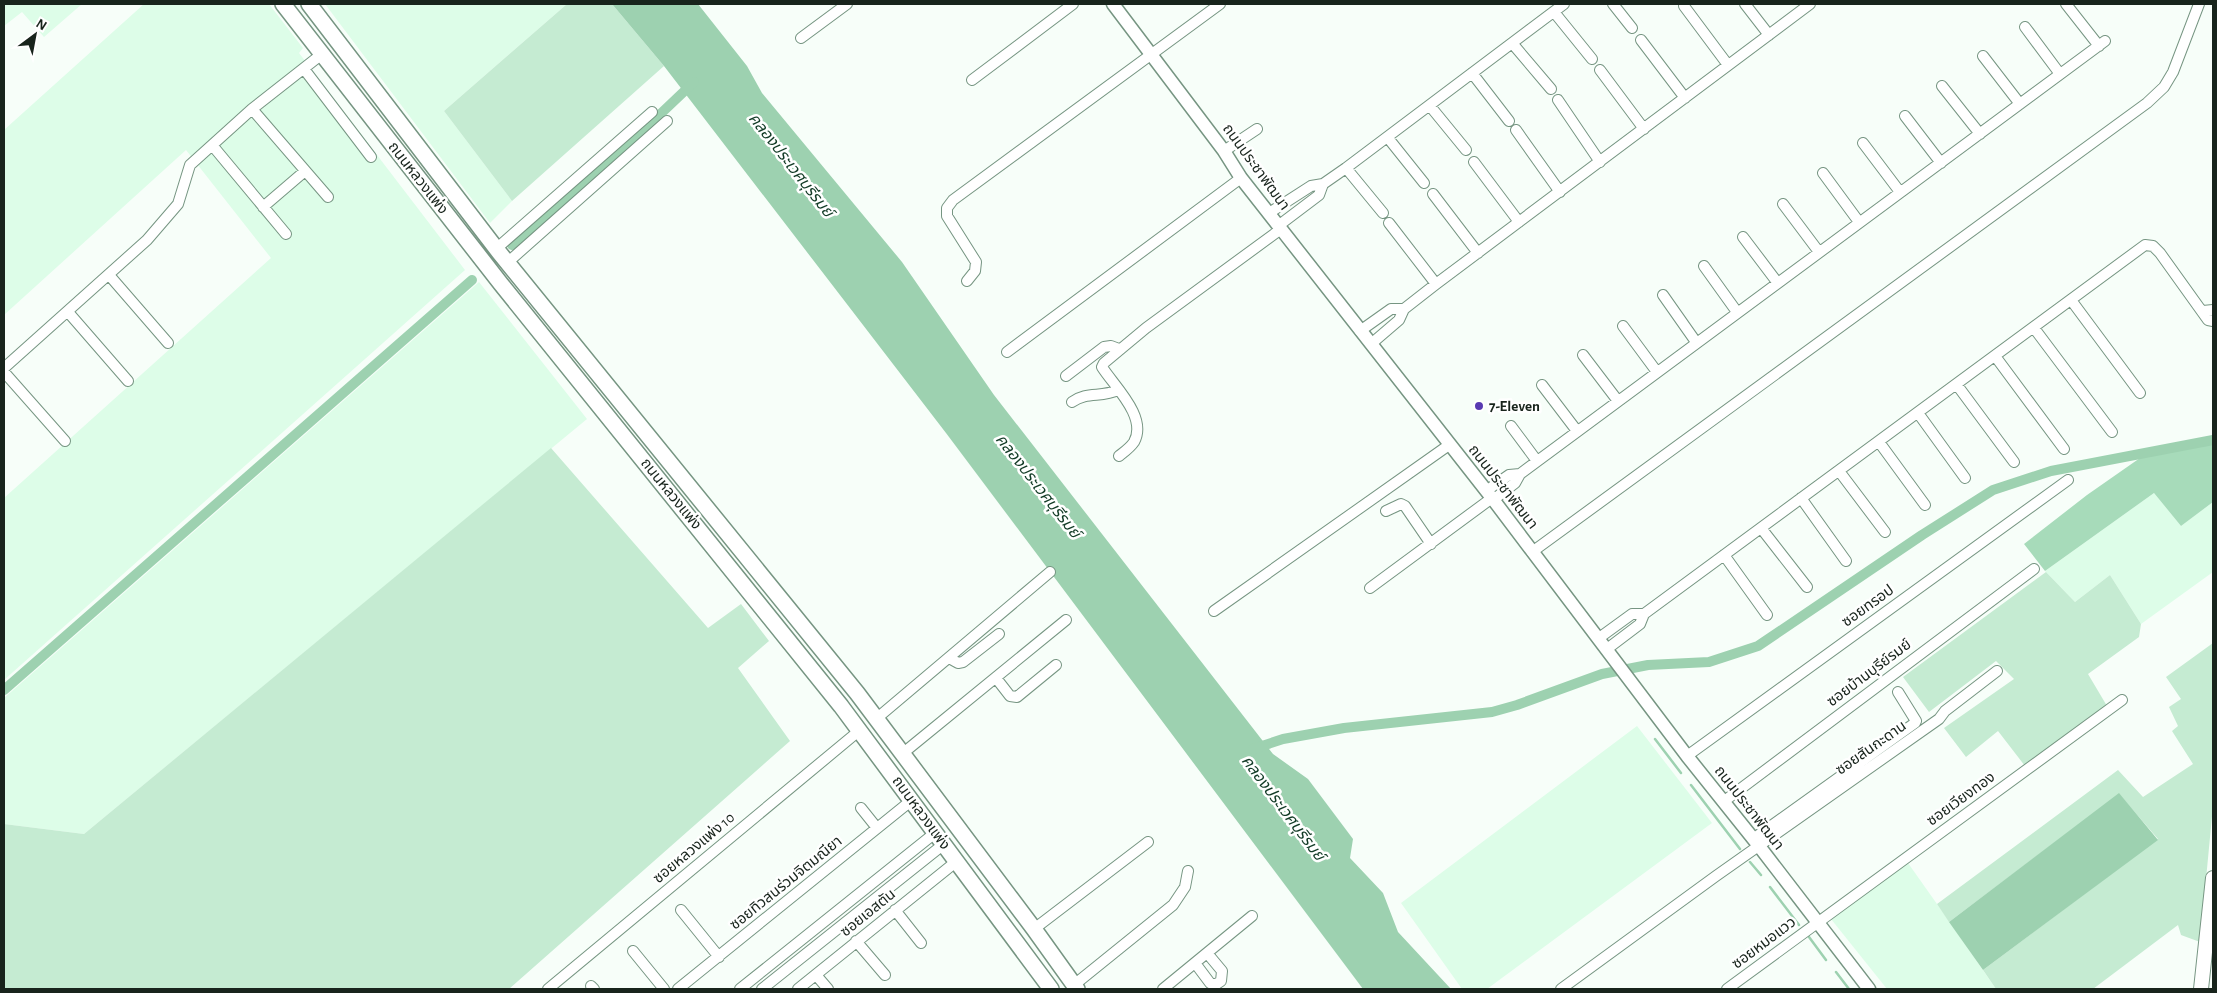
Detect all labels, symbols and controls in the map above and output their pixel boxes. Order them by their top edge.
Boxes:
north arrow [10,10,60,60]
text: N [34,16,49,33]
water label: คลองประเวศบุรีรมย์ [744,110,838,224]
street label: ถนนประชาพัฒนา [1220,121,1293,213]
street label: ถนนหลวงแพ่ง [385,138,452,217]
place label: 7-Eleven [1489,399,1540,414]
marker: 7-Eleven [1473,400,1485,412]
water label: คลองประเวศบุรีรมย์ [991,431,1085,545]
street label: ถนนประชาพัฒนา [1466,441,1541,532]
street label: ถนนหลวงแพ่ง [638,454,706,533]
street label: ซอยทรอป [1839,582,1897,630]
street label: ซอยบ้านบุรีย์รมย์ [1824,636,1915,710]
street label: ซอยสันกะดาน [1832,717,1909,778]
water label: คลองประเวศบุรีรมย์ [1237,753,1329,867]
street label: ถนนประชาพัฒนา [1712,762,1787,853]
street label: ซอยเวียงทอง [1924,769,1998,829]
street label: ถนนหลวงแพ่ง [889,772,954,853]
street label: ซอยหลวงแพ่ง 10 [649,808,738,886]
street label: ซอยทิวสนร่วมจิตมณียา [726,832,845,933]
street label: ซอยเอสตัน [837,886,898,940]
street label: ซอยหมอแวว [1729,914,1799,972]

